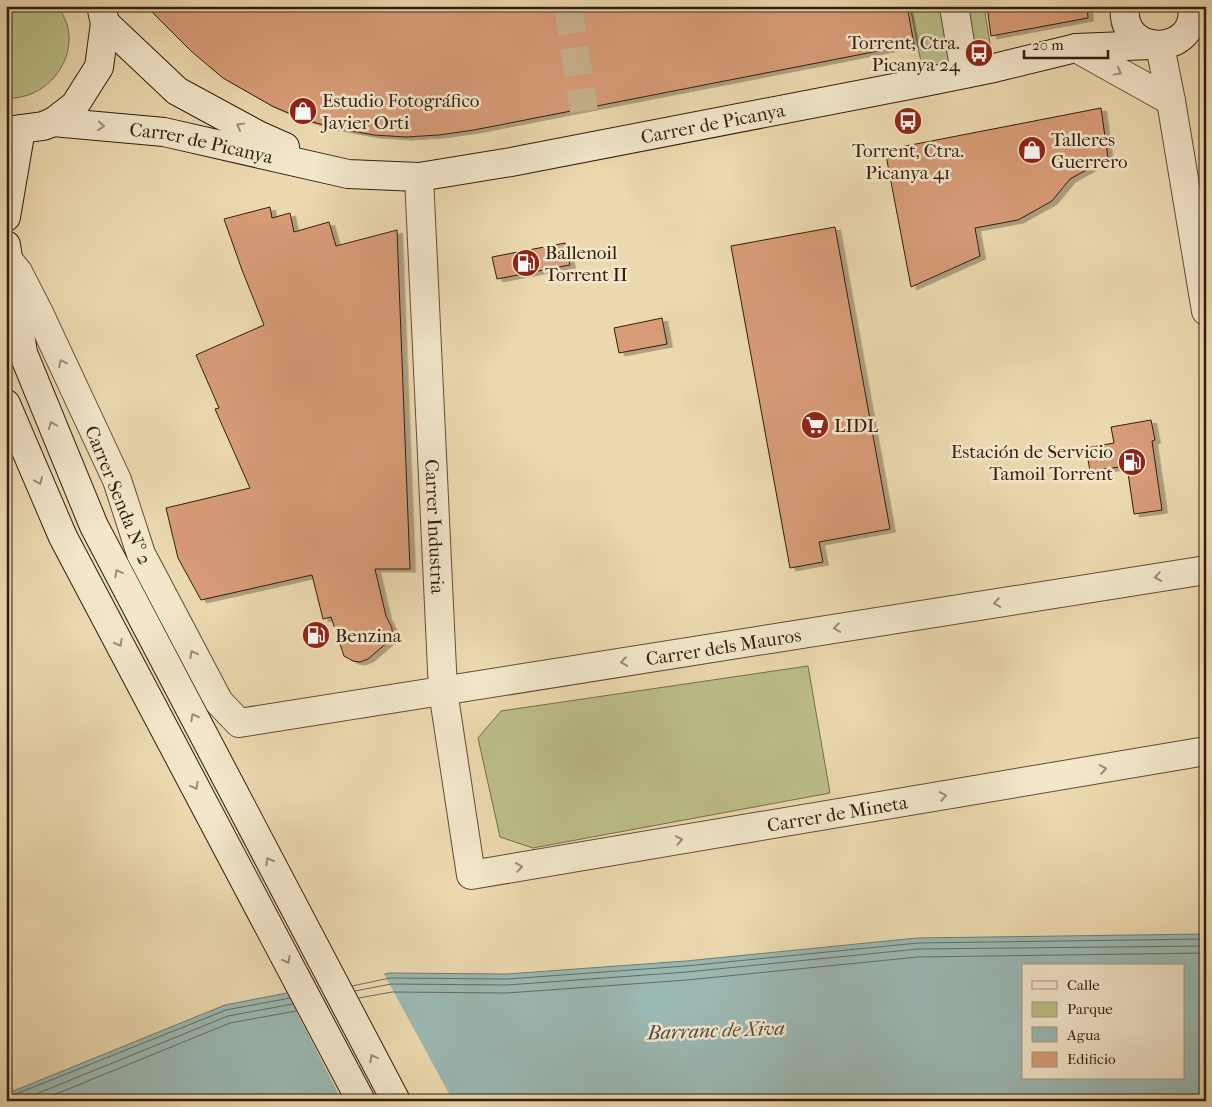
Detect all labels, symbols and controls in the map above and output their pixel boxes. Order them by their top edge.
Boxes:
scale bar [1024,28,1108,60]
place label: Torrent, Ctra. Picanya 24 [848,32,961,76]
text: 20 m [1032,36,1064,54]
bus stop icon: Torrent, Ctra. Picanya 24 [964,38,994,68]
one-way arrow [1113,65,1122,75]
place label: Estudio Fotográfico Javier Orti [320,90,480,134]
shop icon: Estudio Fotográfico Javier Orti [288,96,318,126]
street label: Carrer de Picanya [639,99,787,149]
bus stop icon: Torrent, Ctra. Picanya 41 [893,106,923,136]
street label: Carrer de Picanya [128,119,275,169]
one-way arrow [98,120,106,131]
one-way arrow [236,122,245,132]
place label: Talleres Guerrero [1051,129,1128,173]
shop icon: Talleres Guerrero [1017,135,1047,165]
place label: Torrent, Ctra. Picanya 41 [852,140,964,184]
place label: Ballenoil Torrent II [545,242,628,286]
fuel station icon: Ballenoil Torrent II [511,248,541,278]
one-way arrow [58,359,69,368]
supermarket icon: LIDL [800,410,830,440]
place label: LIDL [834,415,879,437]
one-way arrow [48,421,58,430]
street label: Carrer Senda Nº 2 [80,423,156,568]
place label: Estación de Servicio Tamoil Torrent [951,441,1113,485]
fuel station icon: Estación de Servicio Tamoil Torrent [1117,447,1147,477]
street label: Carrer Industria [420,459,448,595]
one-way arrow [34,477,44,485]
one-way arrow [114,570,124,579]
one-way arrow [1153,572,1162,582]
one-way arrow [993,597,1001,607]
fuel station icon: Benzina [301,620,331,650]
one-way arrow [832,623,841,633]
street label: Carrer dels Mauros [644,624,803,670]
place label: Benzina [335,625,402,647]
one-way arrow [113,637,123,646]
one-way arrow [189,650,199,659]
one-way arrow [620,656,628,667]
one-way arrow [190,714,200,723]
one-way arrow [1099,764,1107,774]
one-way arrow [189,781,199,790]
one-way arrow [938,791,947,801]
street label: Carrer de Mineta [765,792,909,837]
one-way arrow [675,836,683,846]
one-way arrow [265,858,275,867]
one-way arrow [514,863,523,873]
one-way arrow [281,954,291,963]
legend [1022,964,1184,1080]
text: Calle [1067,976,1100,994]
text: Parque [1067,1000,1113,1018]
water label: Barranc de Xiva [646,1017,785,1044]
text: Agua [1066,1026,1101,1044]
text: Edificio [1067,1050,1116,1068]
one-way arrow [369,1054,379,1063]

